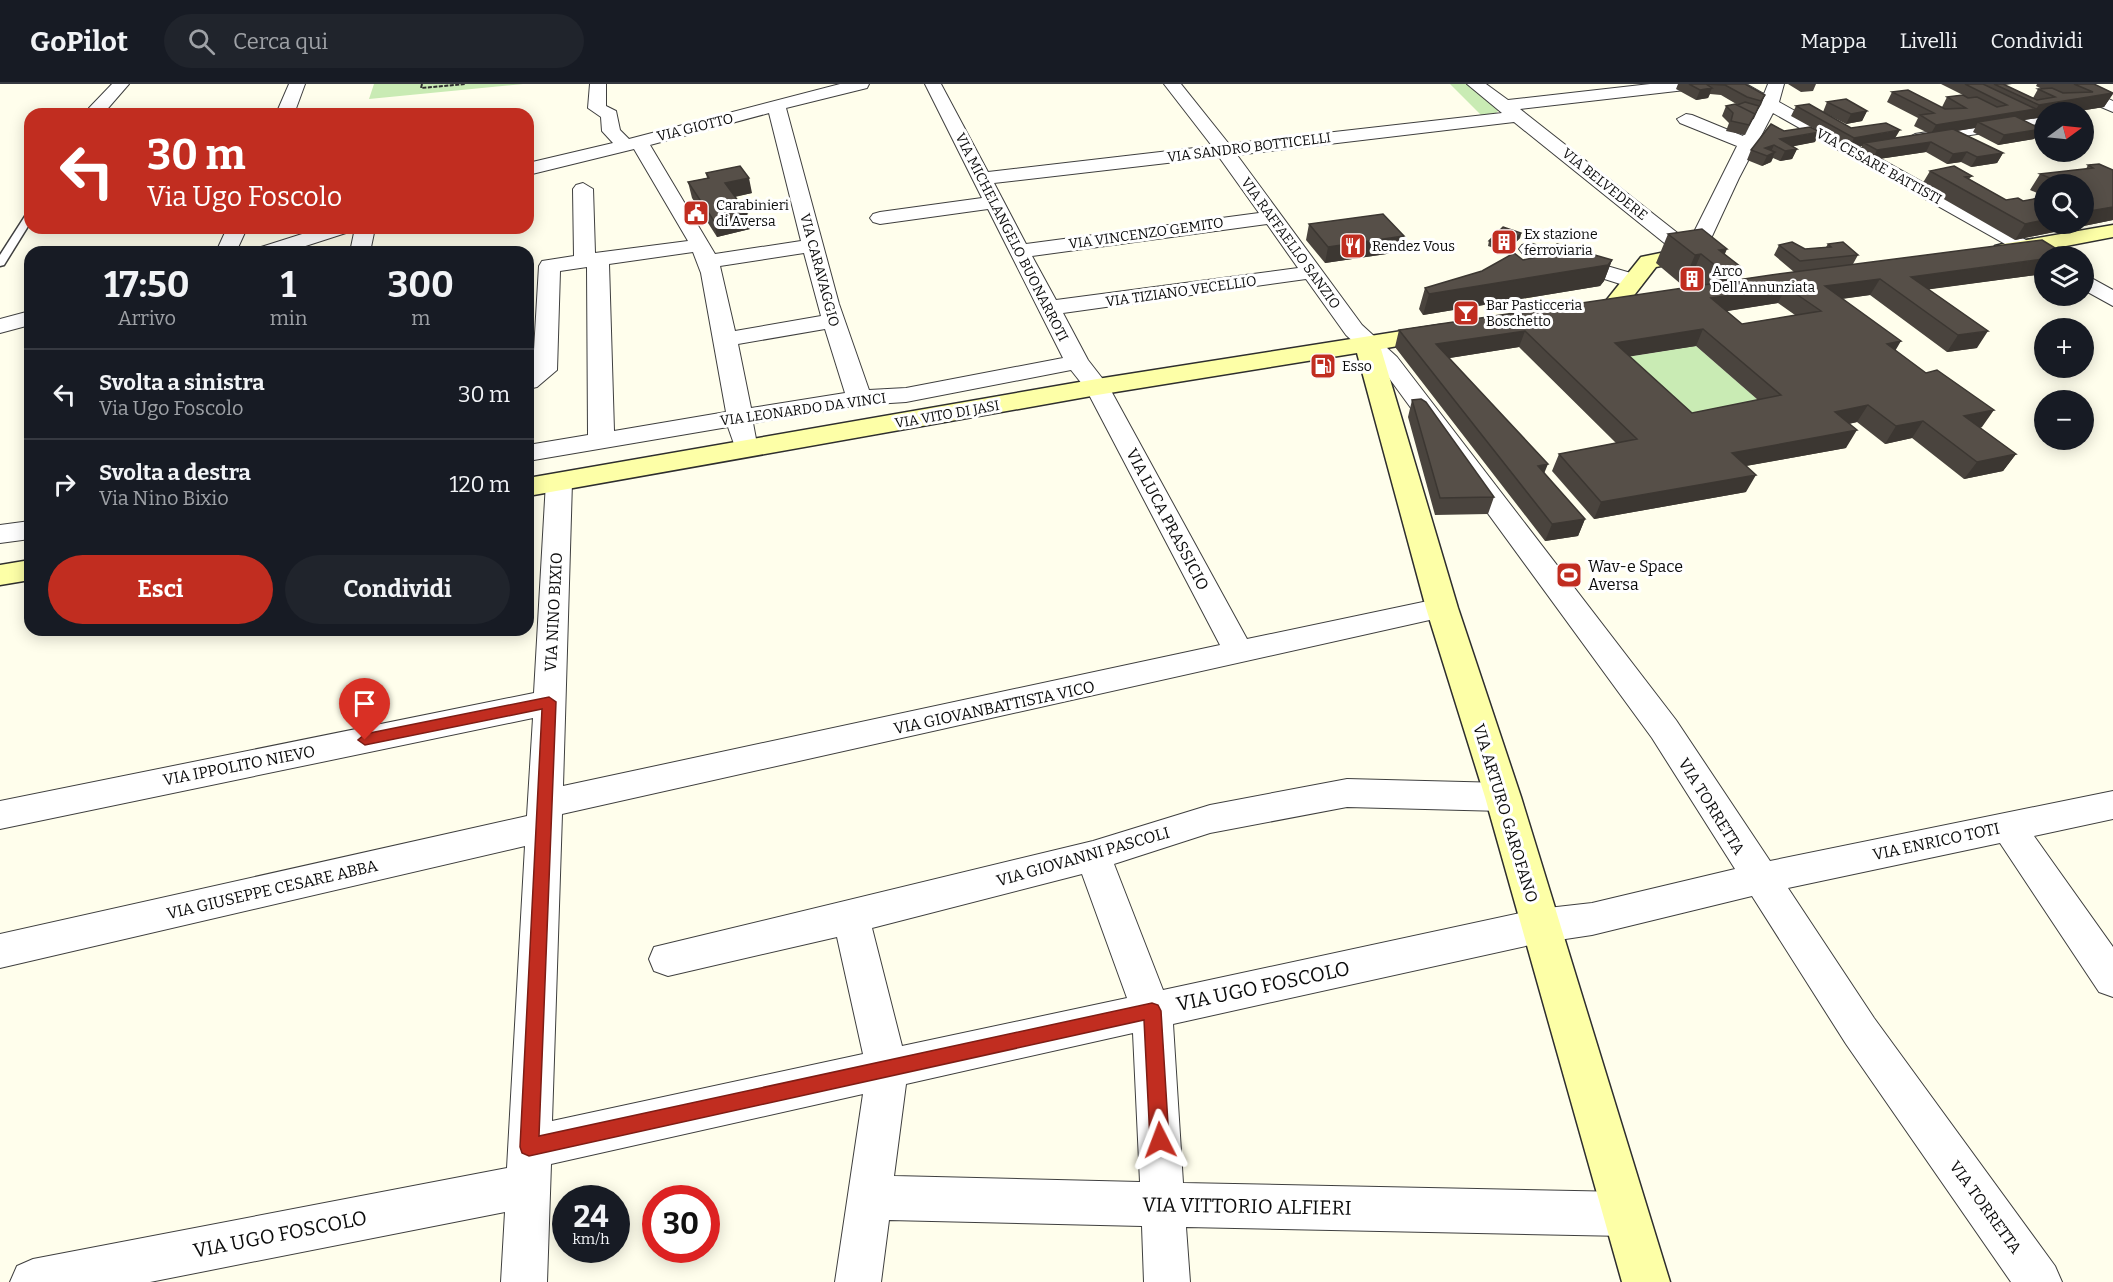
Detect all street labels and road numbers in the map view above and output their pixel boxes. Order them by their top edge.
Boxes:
street label: VIA GIOTTO [655,110,735,145]
street label: VIA CESARE BATTISTI [1813,125,1945,208]
street label: VIA SANDRO BOTTICELLI [1166,129,1332,166]
street label: VIA MICHELANGELO BUONARROTI [951,130,1072,344]
street label: VIA BELVEDERE [1558,145,1651,224]
street label: VIA RAFFAELLO SANZIO [1237,174,1344,312]
street label: VIA CARAVAGGIO [796,212,843,329]
street label: VIA VINCENZO GEMITO [1067,214,1225,253]
street label: VIA TIZIANO VECELLIO [1105,272,1258,311]
street label: VIA LEONARDO DA VINCI [719,389,887,430]
street label: VIA VITO DI JASI [893,397,1001,432]
street label: VIA LUCA PRASSICIO [1122,445,1213,593]
street label: VIA NINO BIXIO [541,552,566,672]
street label: VIA GIOVANBATTISTA VICO [892,677,1096,738]
street label: VIA ARTURO GAROFANO [1469,721,1542,905]
street label: VIA IPPOLITO NIEVO [161,741,317,790]
street label: VIA TORRETTA [1674,755,1749,858]
street label: VIA ENRICO TOTI [1871,819,2001,864]
street label: VIA GIOVANNI PASCOLI [994,823,1172,890]
street label: VIA GIUSEPPE CESARE ABBA [165,856,380,923]
street label: VIA UGO FOSCOLO [1174,956,1352,1016]
street label: VIA TORRETTA [1946,1157,2026,1258]
street label: VIA VITTORIO ALFIERI [1142,1192,1352,1220]
street label: VIA UGO FOSCOLO [191,1205,369,1263]

